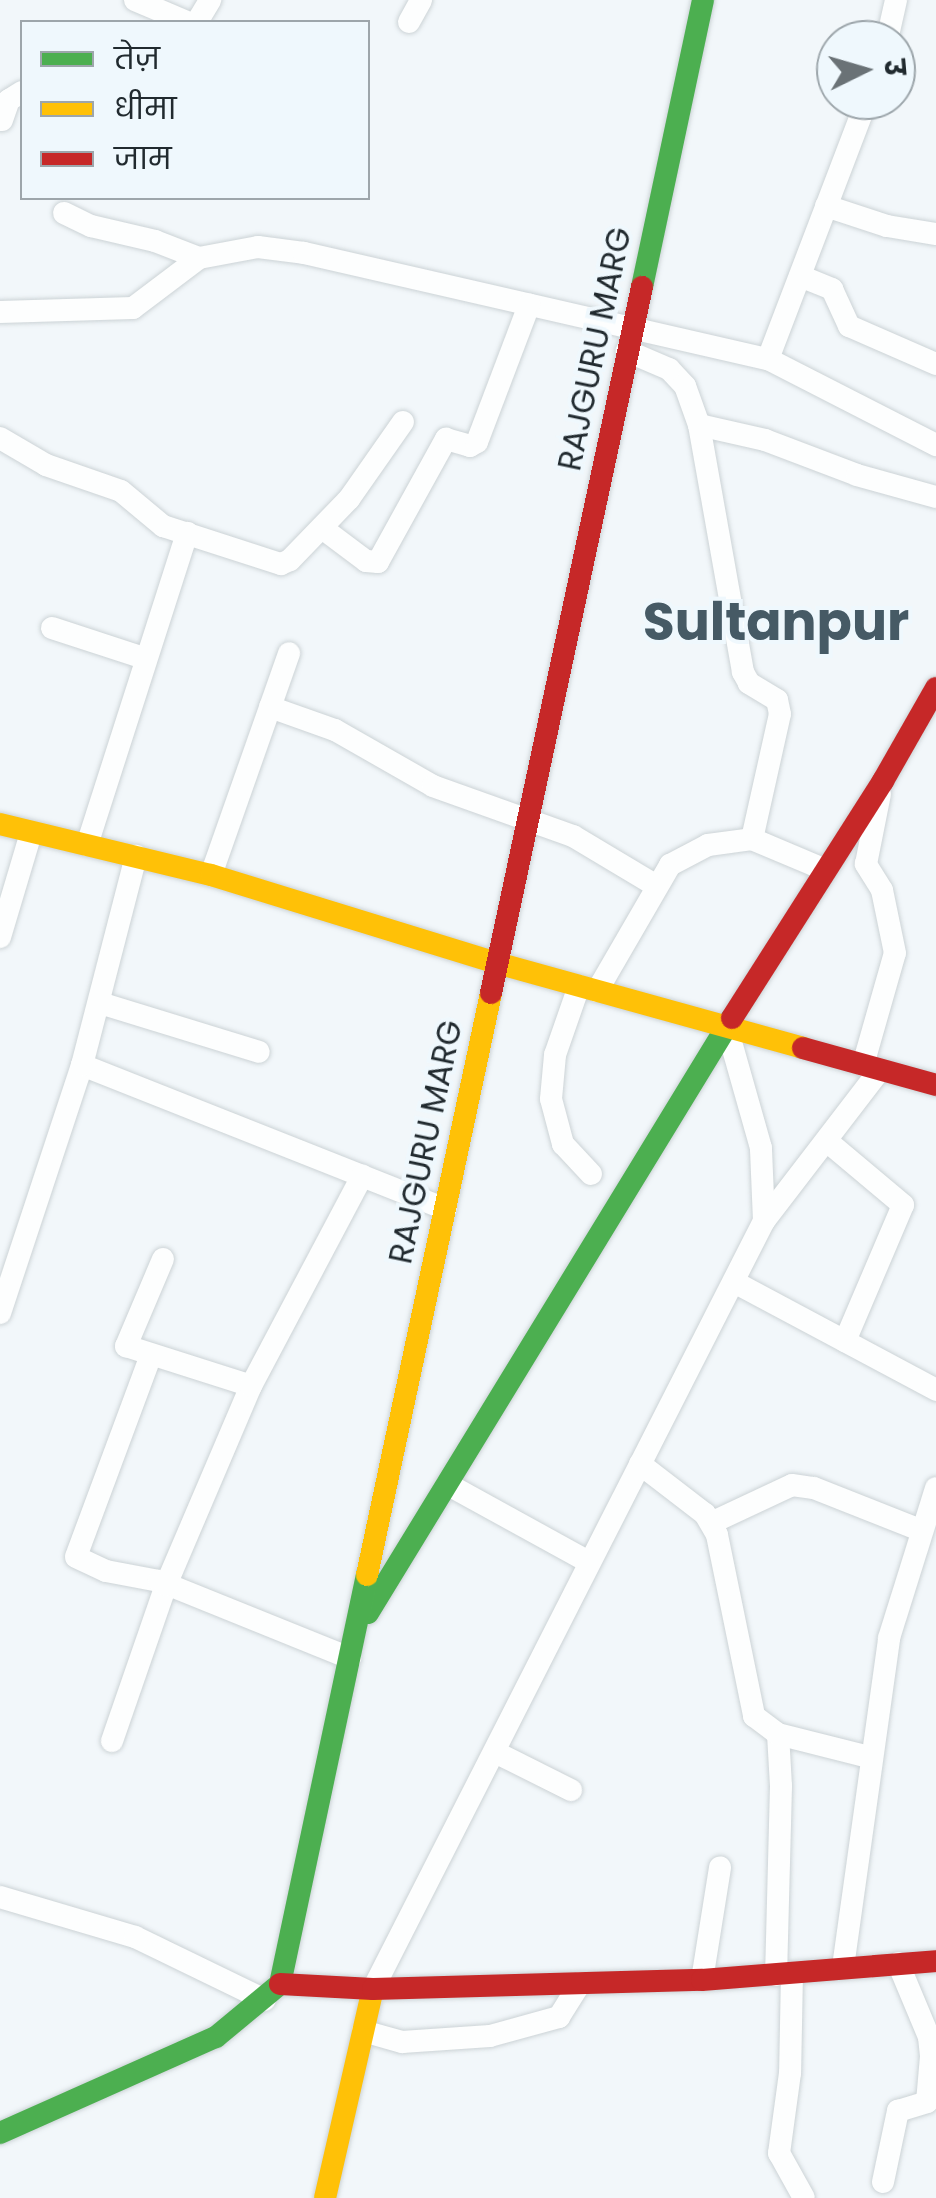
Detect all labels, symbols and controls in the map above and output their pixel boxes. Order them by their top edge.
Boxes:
legend [20,20,370,200]
north arrow [816,20,916,120]
text: तेज़ [114,37,160,80]
text: उ [874,58,915,77]
text: धीमा [114,87,177,130]
text: जाम [114,137,172,180]
street label: RAJGURU MARG [550,224,640,474]
district label: Sultanpur [643,591,909,653]
street label: RAJGURU MARG [381,1017,471,1267]

